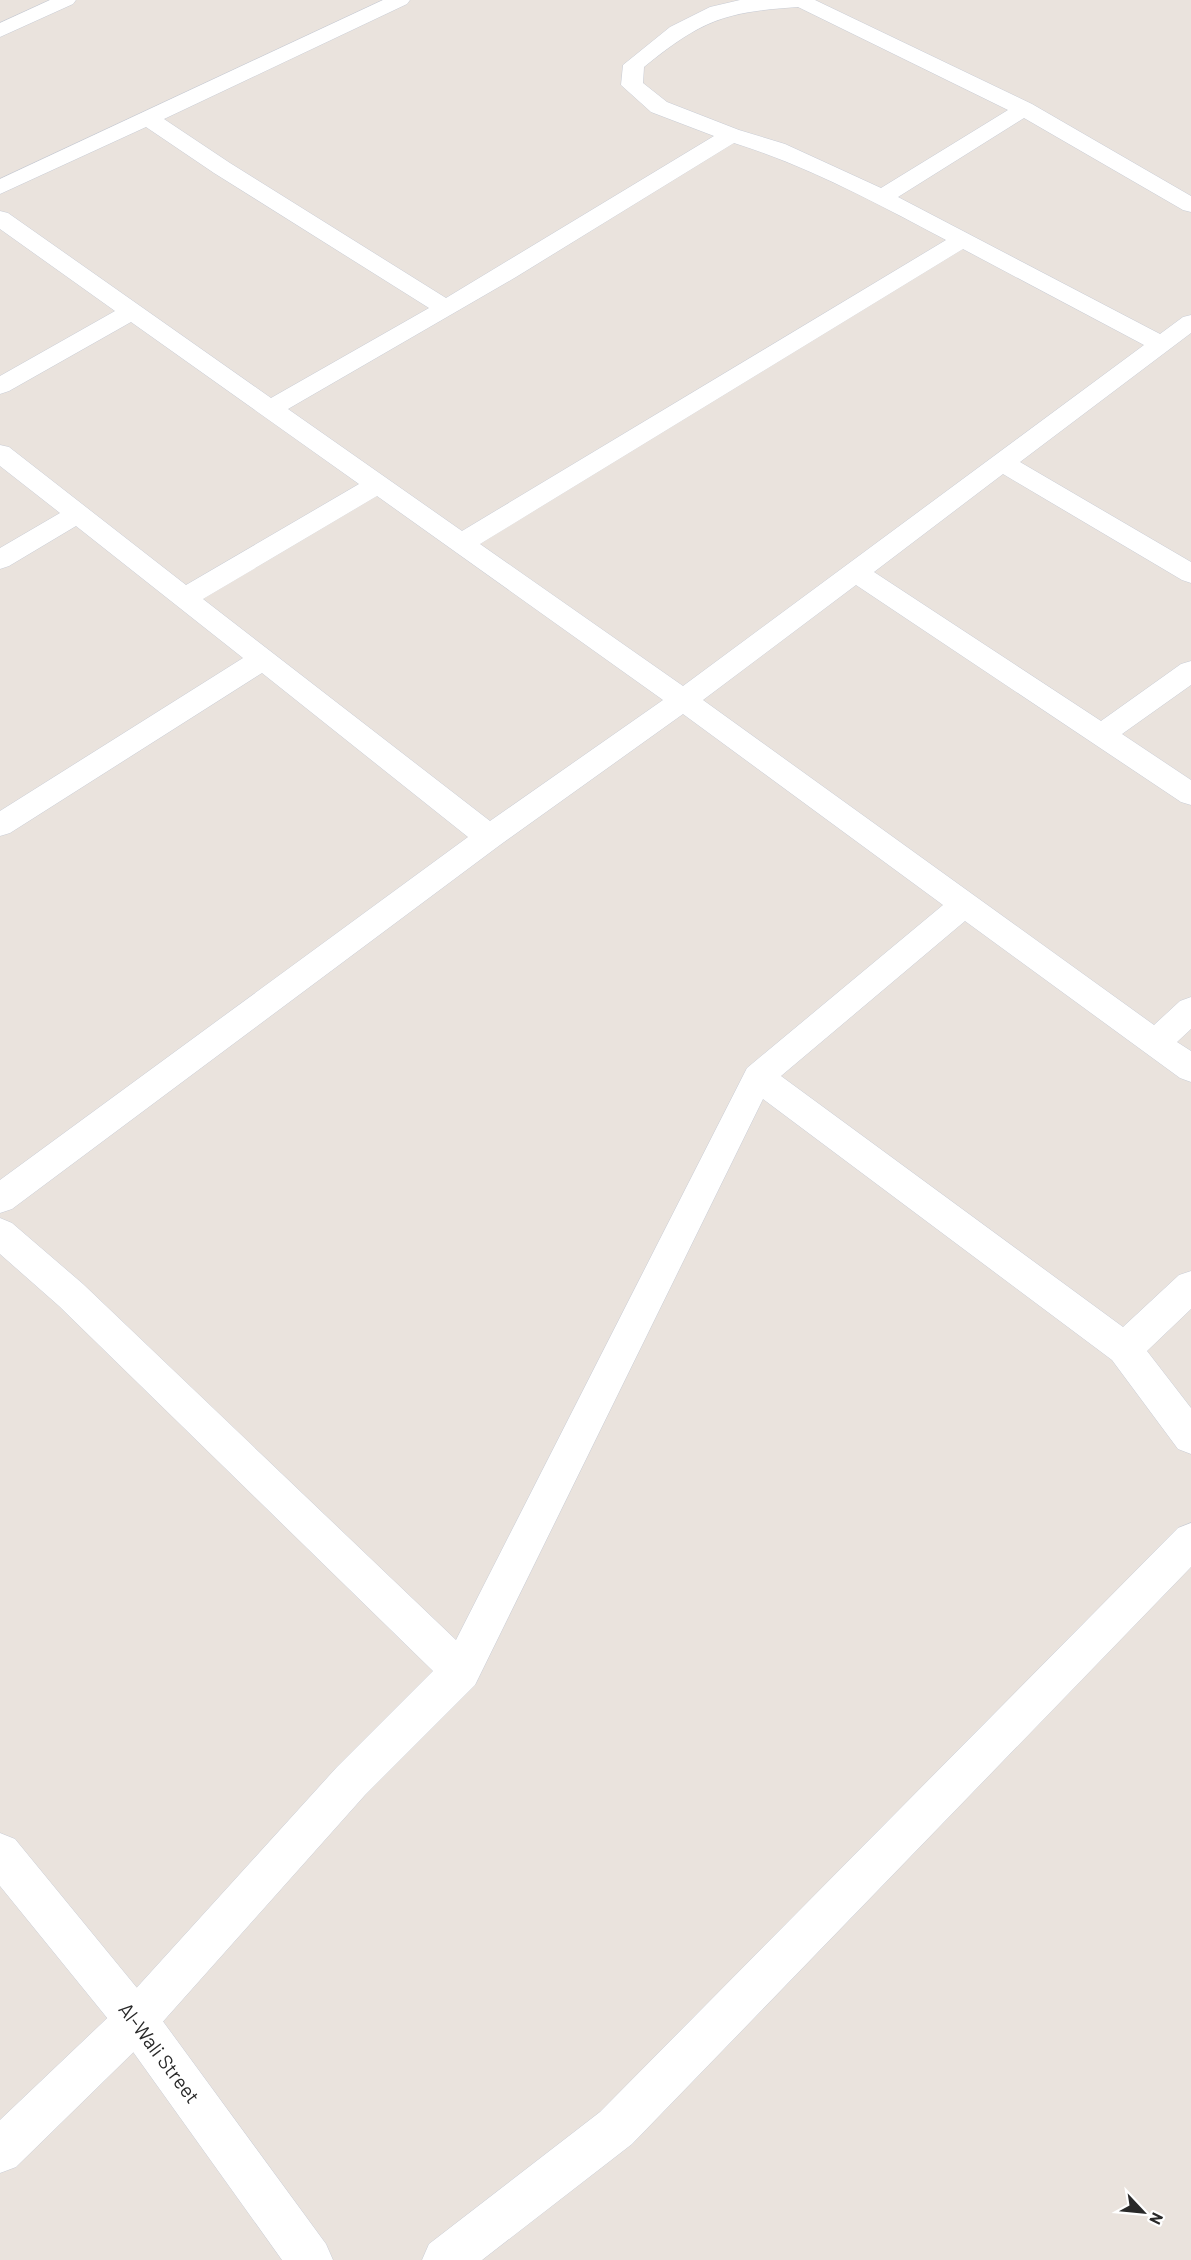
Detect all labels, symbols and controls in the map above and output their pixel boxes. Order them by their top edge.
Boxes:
street label: Al-Wali Street [114,1997,205,2107]
north arrow [1113,2182,1173,2242]
text: N [1146,2210,1168,2228]

